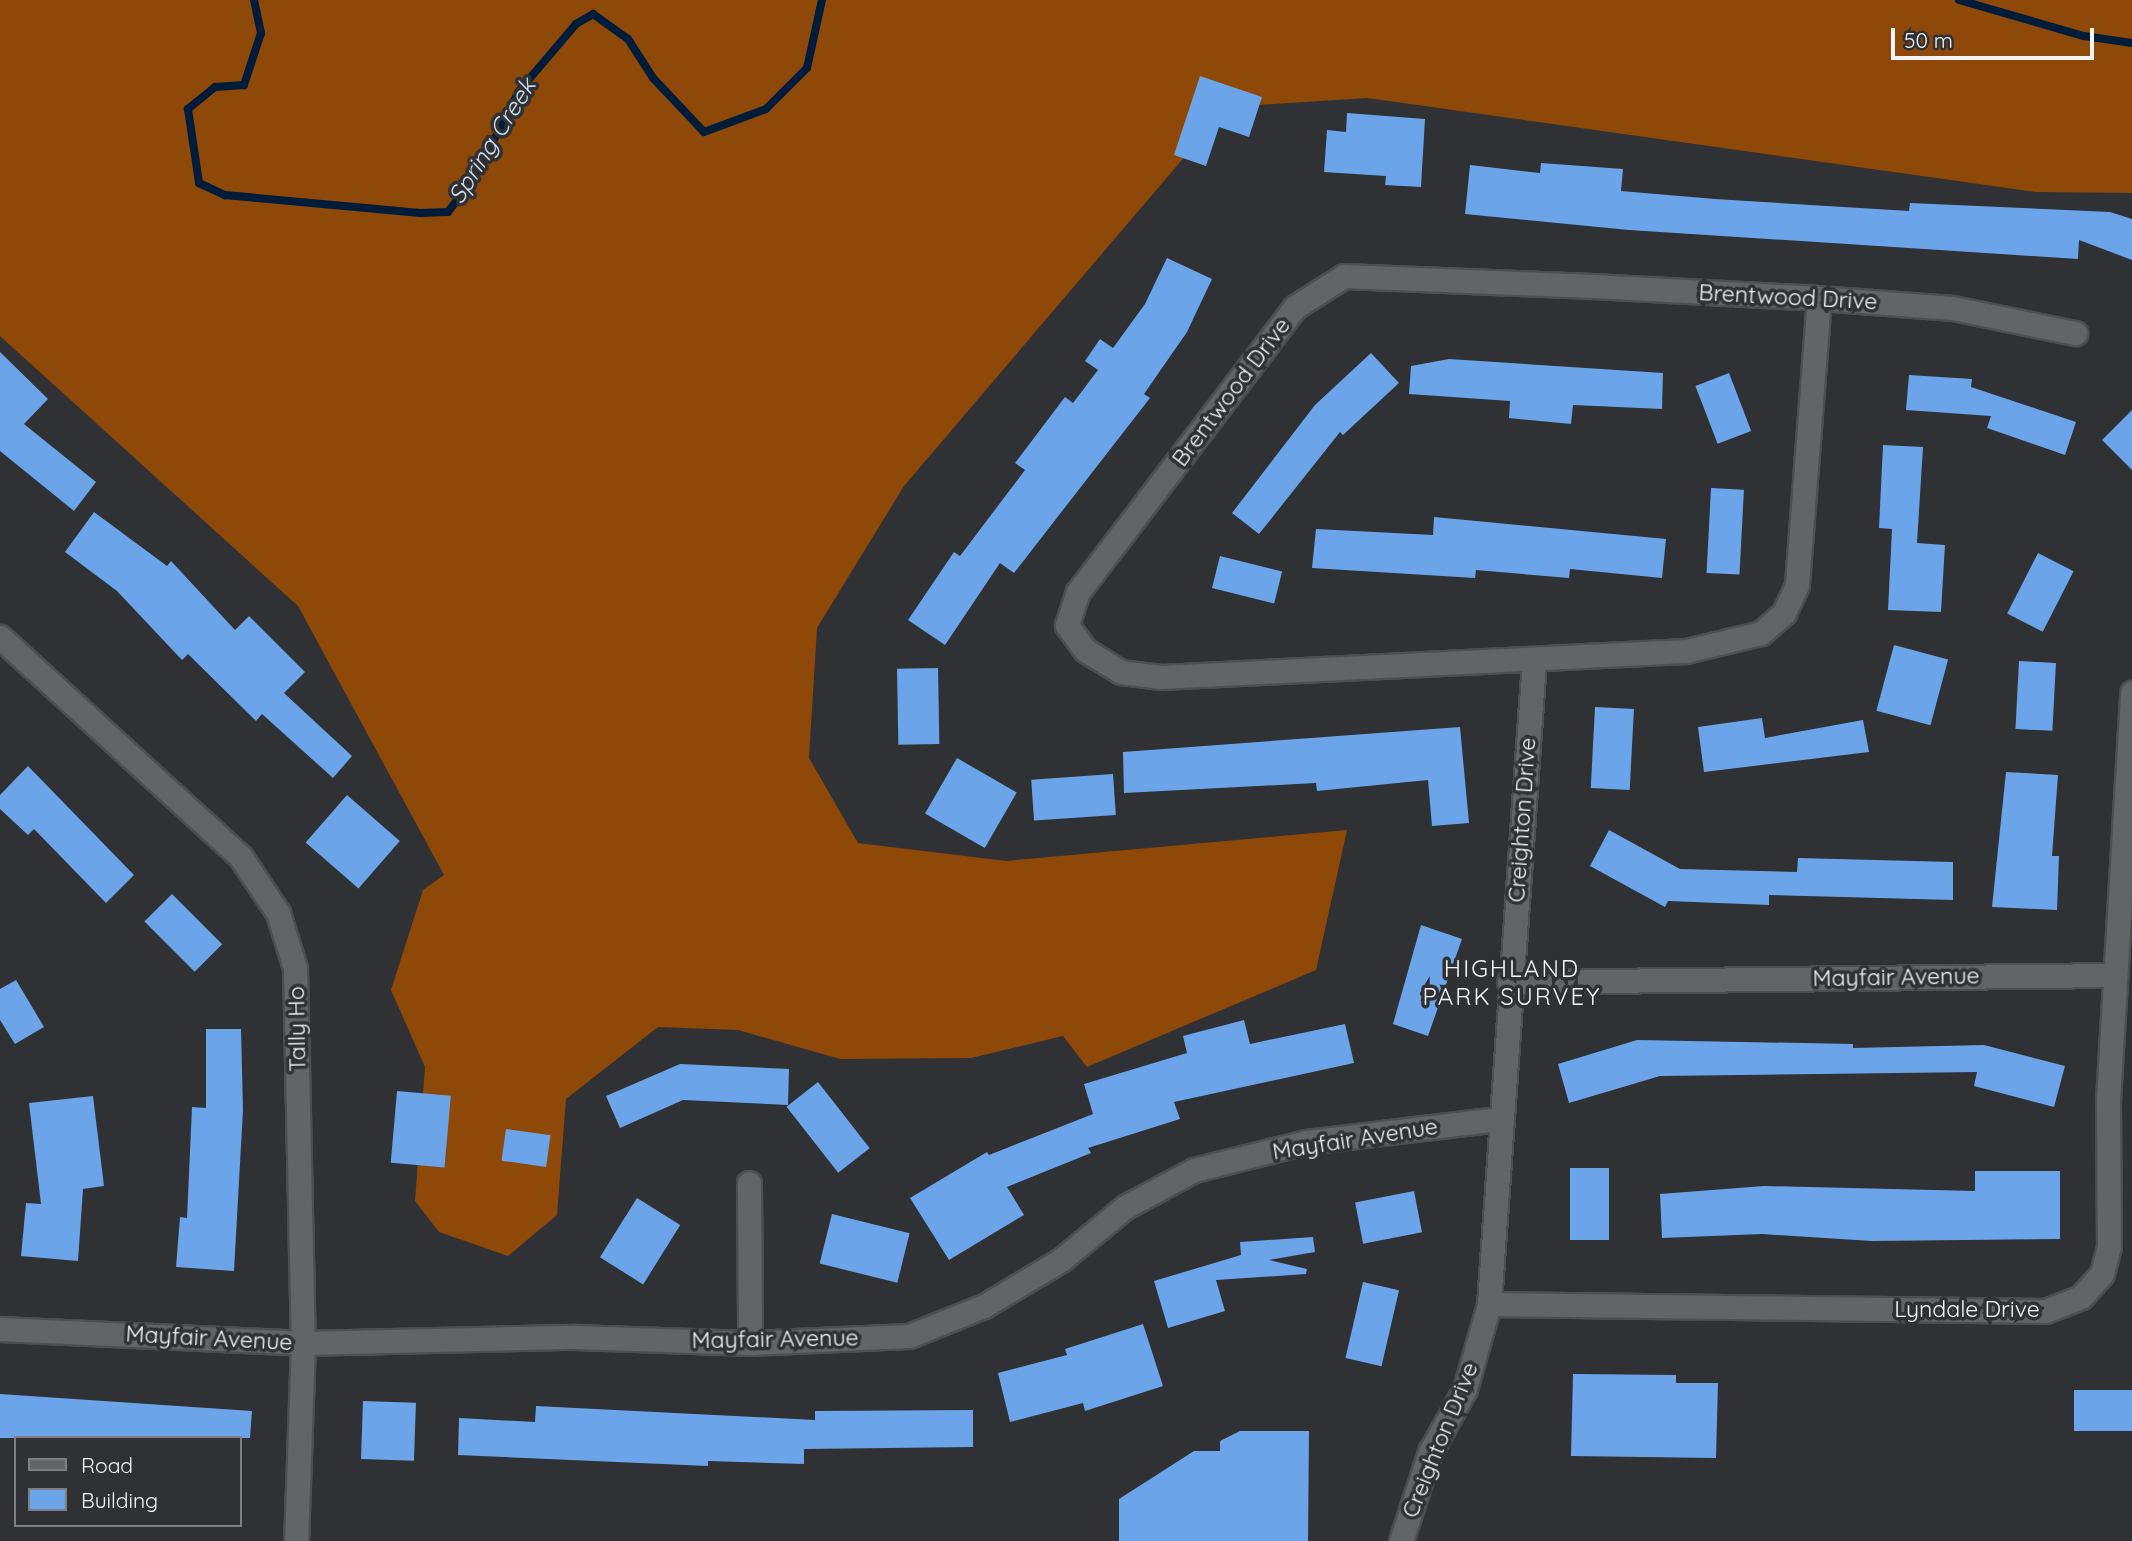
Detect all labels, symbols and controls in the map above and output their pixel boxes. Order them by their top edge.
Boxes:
scale bar [1894,14,2097,58]
text: 50 m [1904,27,1953,53]
water label: Spring Creek [442,73,542,209]
street label: Brentwood Drive [1698,279,1878,315]
street label: Brentwood Drive [1166,312,1296,472]
street label: Creighton Drive [1502,737,1542,903]
district label: HIGHLAND PARK SURVEY [1424,955,1600,1011]
street label: Mayfair Avenue [1812,962,1980,992]
street label: Tally Ho [282,986,312,1072]
street label: Mayfair Avenue [1270,1112,1440,1166]
street label: Lyndale Drive [1894,1295,2040,1323]
street label: Mayfair Avenue [125,1320,293,1356]
street label: Mayfair Avenue [691,1324,859,1354]
street label: Creighton Drive [1396,1358,1484,1522]
legend [14,1436,242,1527]
text: Road [81,1452,133,1478]
text: Building [81,1487,158,1513]

